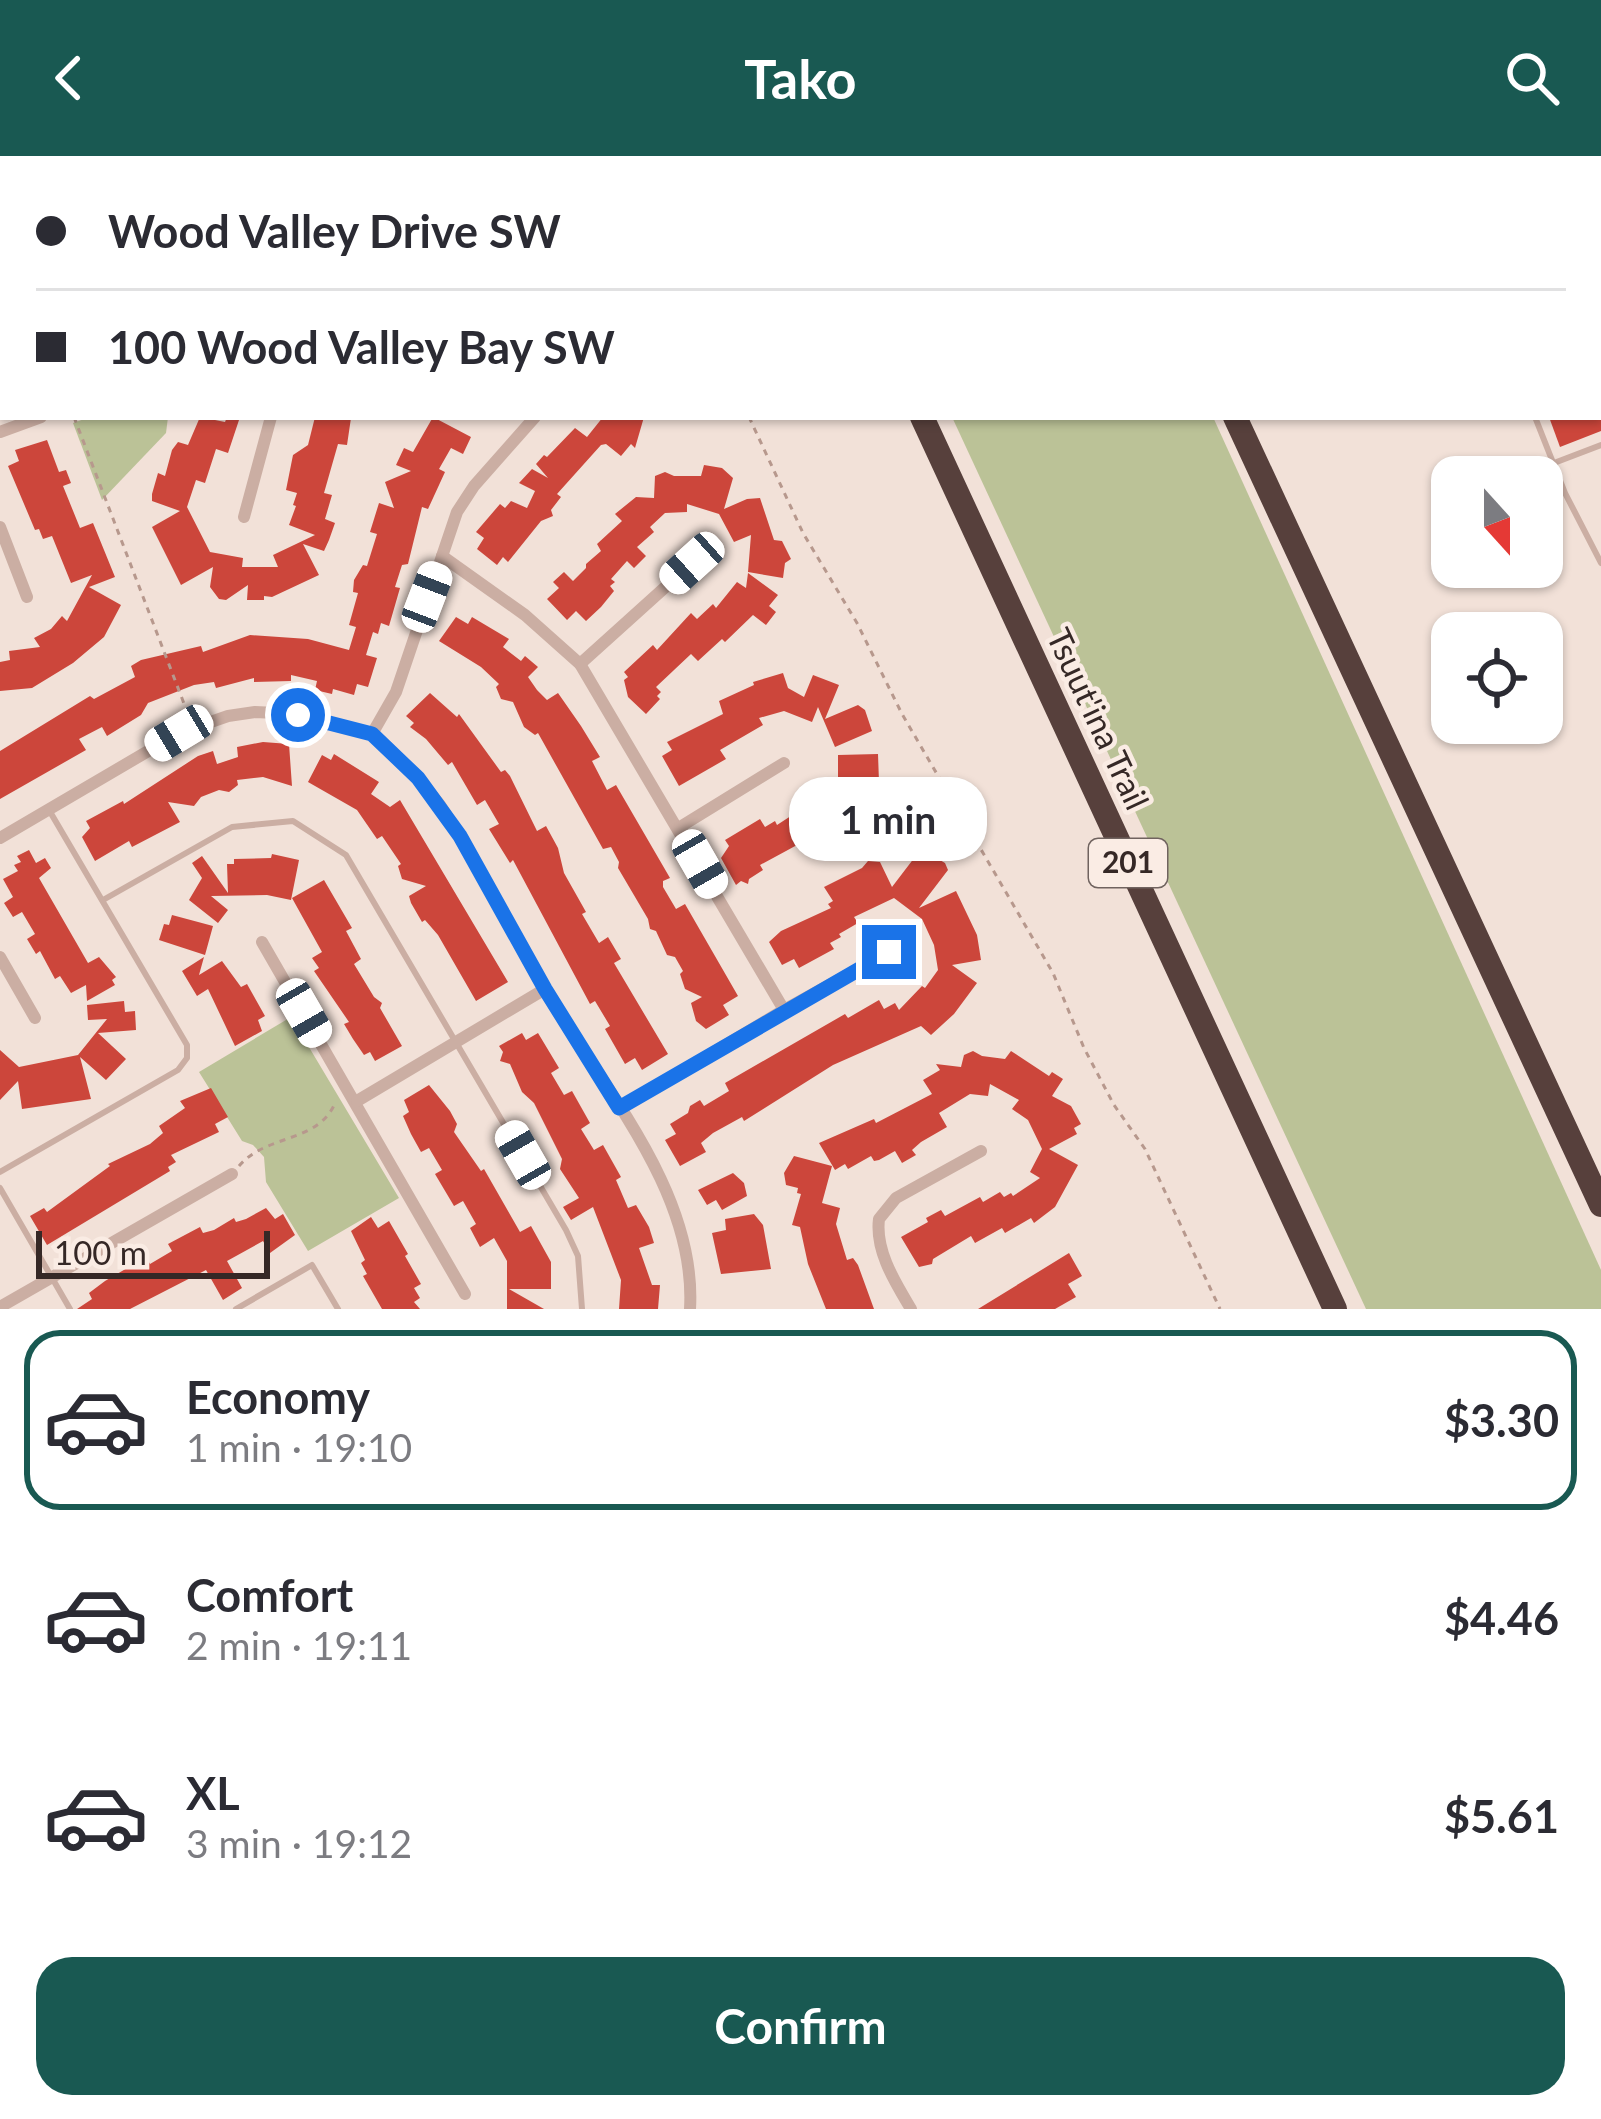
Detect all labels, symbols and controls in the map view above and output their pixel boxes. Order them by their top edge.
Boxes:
icon: back [36,45,102,111]
icon: search [1499,45,1565,111]
text: Tako [744,46,857,111]
text: Wood Valley Drive SW [108,204,561,258]
text: 100 Wood Valley Bay SW [108,320,615,374]
north arrow [1431,456,1563,588]
map controls [1431,456,1563,744]
car [653,526,731,600]
car [397,557,457,637]
button: locate [1431,612,1563,744]
street label: Tsuut'ina Trail [1040,622,1158,816]
route start [271,688,325,742]
car [139,699,219,767]
callout: 1 min [790,778,988,862]
text: 1 min [840,796,936,842]
car [666,824,734,904]
road number: 201 [1089,839,1167,887]
route end [862,925,916,979]
car [270,973,338,1053]
car [489,1115,557,1195]
scale bar [36,1225,270,1278]
text: 100 m [54,1232,147,1272]
icon: car [42,1366,150,1474]
text: Economy [186,1370,370,1424]
text: $3.30 [1444,1393,1559,1447]
text: 1 min · 19:10 [186,1424,412,1470]
icon: car [42,1564,150,1672]
text: Comfort [186,1568,353,1622]
text: $4.46 [1444,1591,1559,1645]
text: 2 min · 19:11 [186,1622,412,1668]
icon: car [42,1762,150,1870]
text: XL [186,1766,240,1820]
text: $5.61 [1444,1789,1559,1843]
text: 3 min · 19:12 [186,1820,412,1866]
button: Confirm [36,1957,1565,2095]

